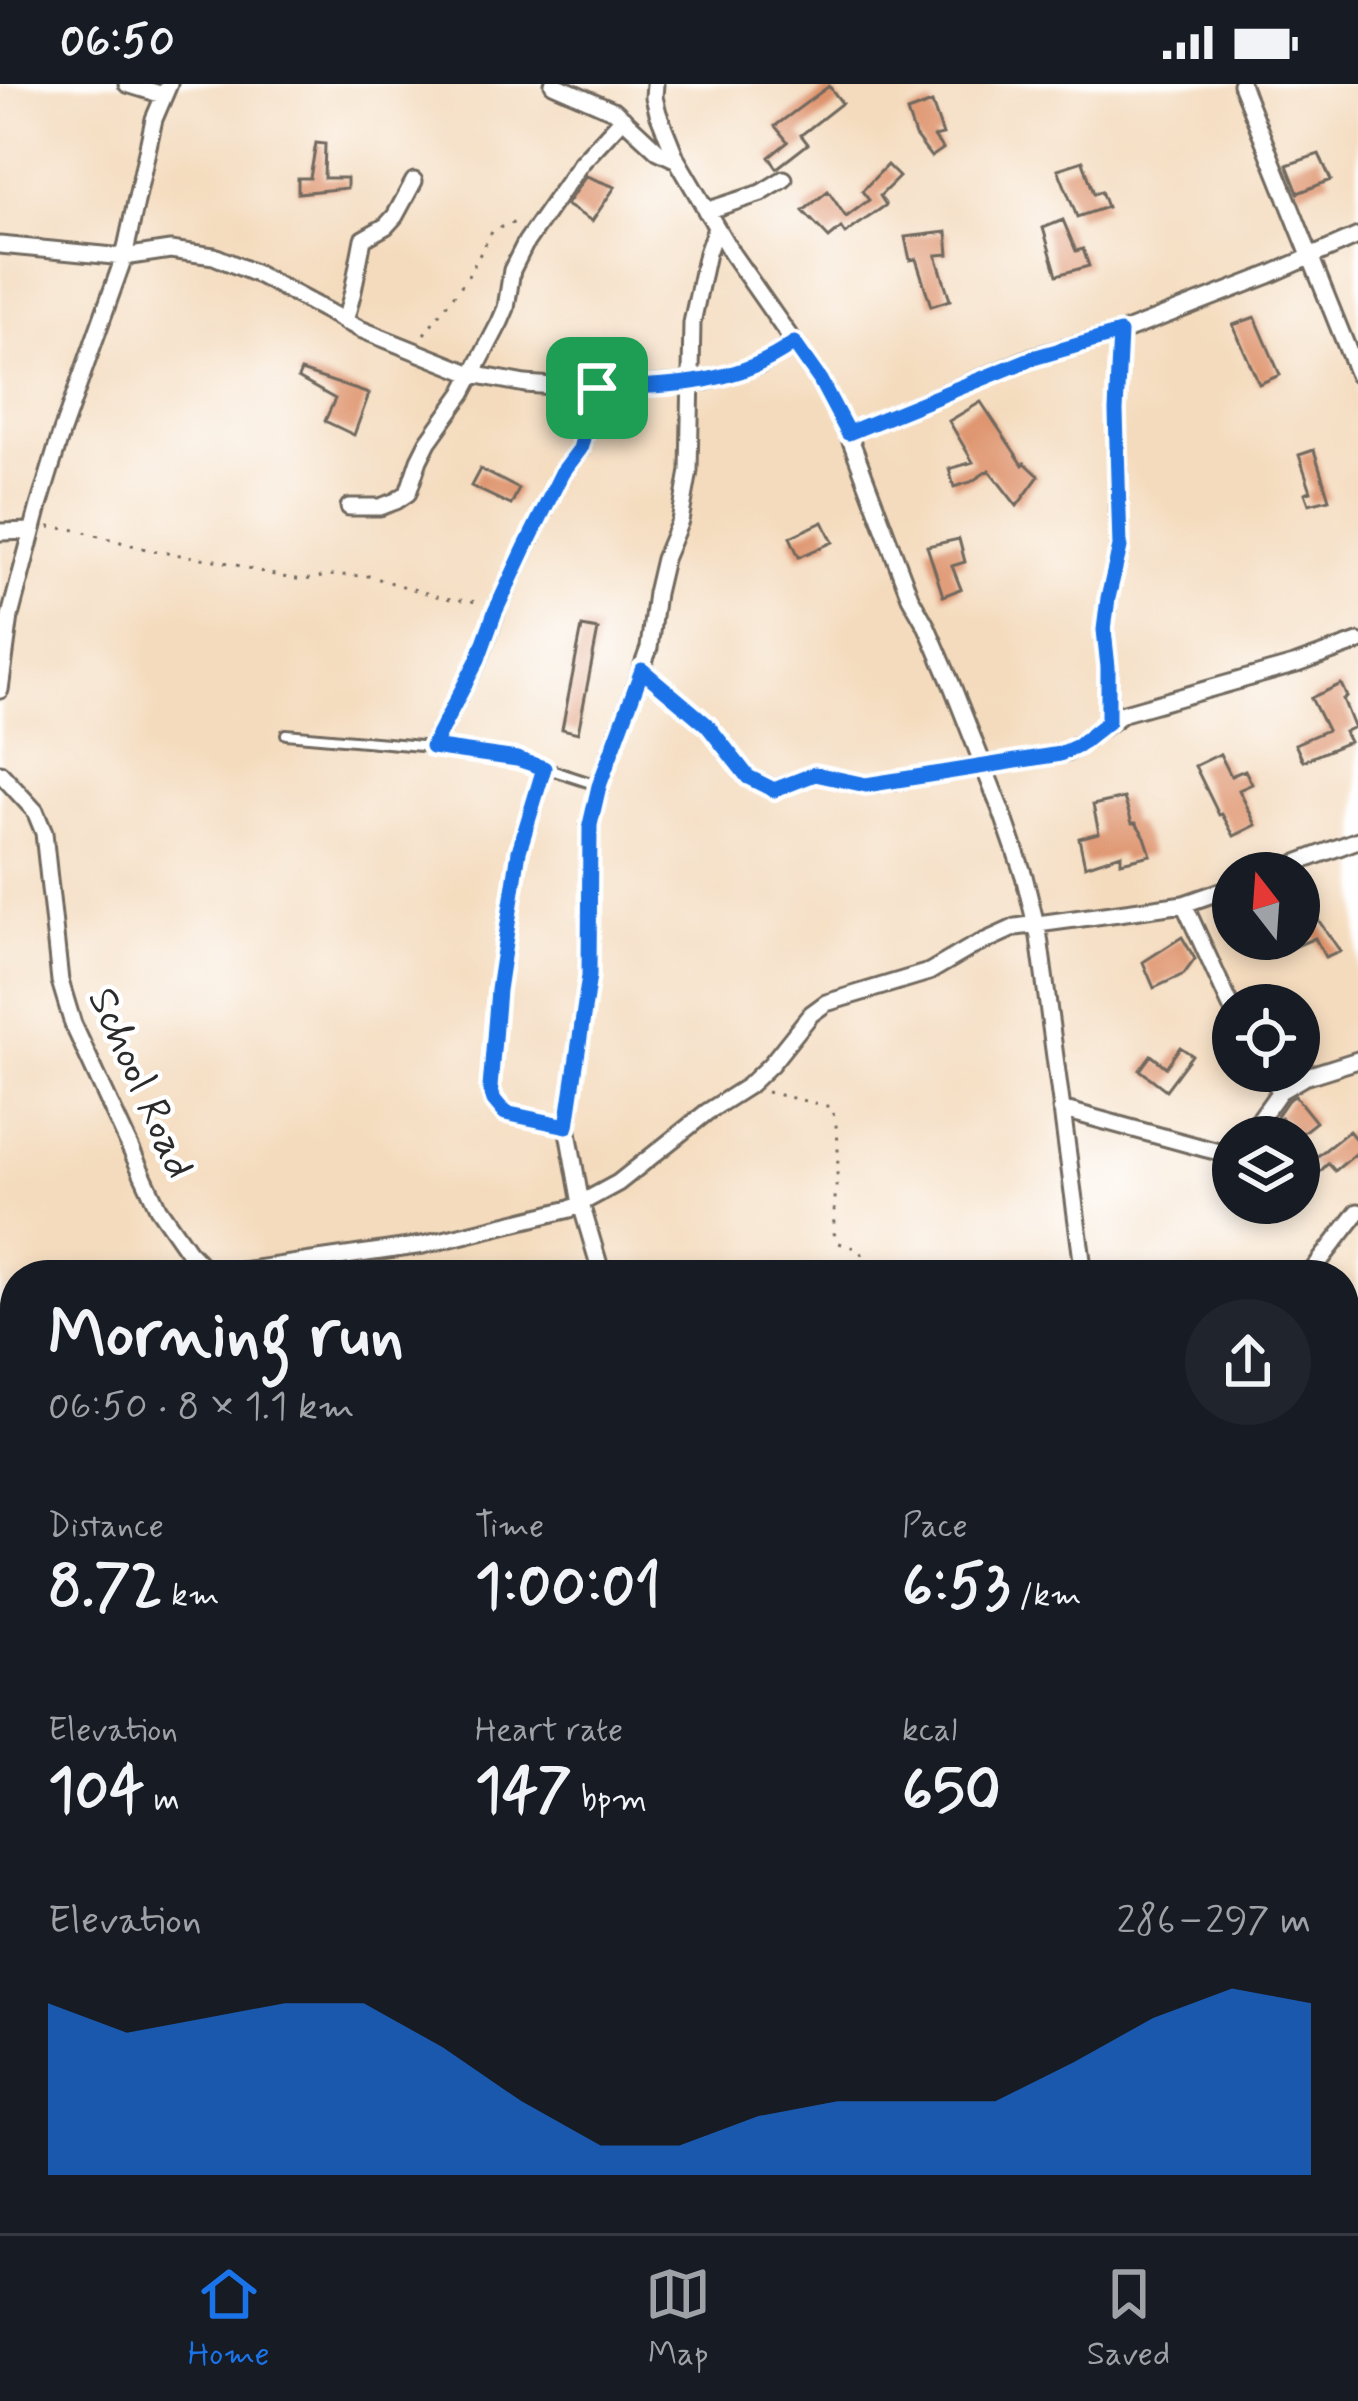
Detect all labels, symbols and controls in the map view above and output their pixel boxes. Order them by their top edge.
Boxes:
text: 06:50 [60,13,175,72]
pin [546,337,648,439]
icon: arrive [564,355,630,421]
north arrow [1212,852,1320,960]
map controls [1212,852,1320,1224]
street label: School Road [73,979,206,1188]
button: locate [1212,984,1320,1092]
button: layers [1212,1116,1320,1224]
text: Morning run [48,1294,404,1380]
button: share [1185,1299,1311,1425]
text: 06:50 · 8 × 1.1 km [48,1382,355,1433]
text: Distance [48,1505,164,1549]
text: Time [475,1505,544,1549]
text: Pace [902,1505,968,1549]
text: 8.72 [48,1549,162,1628]
text: 1:00:01 [475,1549,661,1628]
text: 6:53 [902,1549,1010,1628]
text: km [162,1574,219,1618]
text: /km [1010,1574,1082,1618]
text: Elevation [48,1709,178,1753]
text: Heart rate [475,1709,623,1753]
text: kcal [902,1709,957,1753]
text: 104 [48,1753,144,1832]
text: 147 [475,1753,572,1832]
text: 650 [902,1753,1001,1832]
text: m [144,1778,180,1822]
text: bpm [572,1778,647,1822]
text: Elevation [48,1896,202,1947]
text: 286–297 m [1116,1896,1311,1947]
tab: Home [188,2261,270,2377]
tab: Map [645,2261,711,2377]
tab: Saved [1087,2261,1170,2377]

